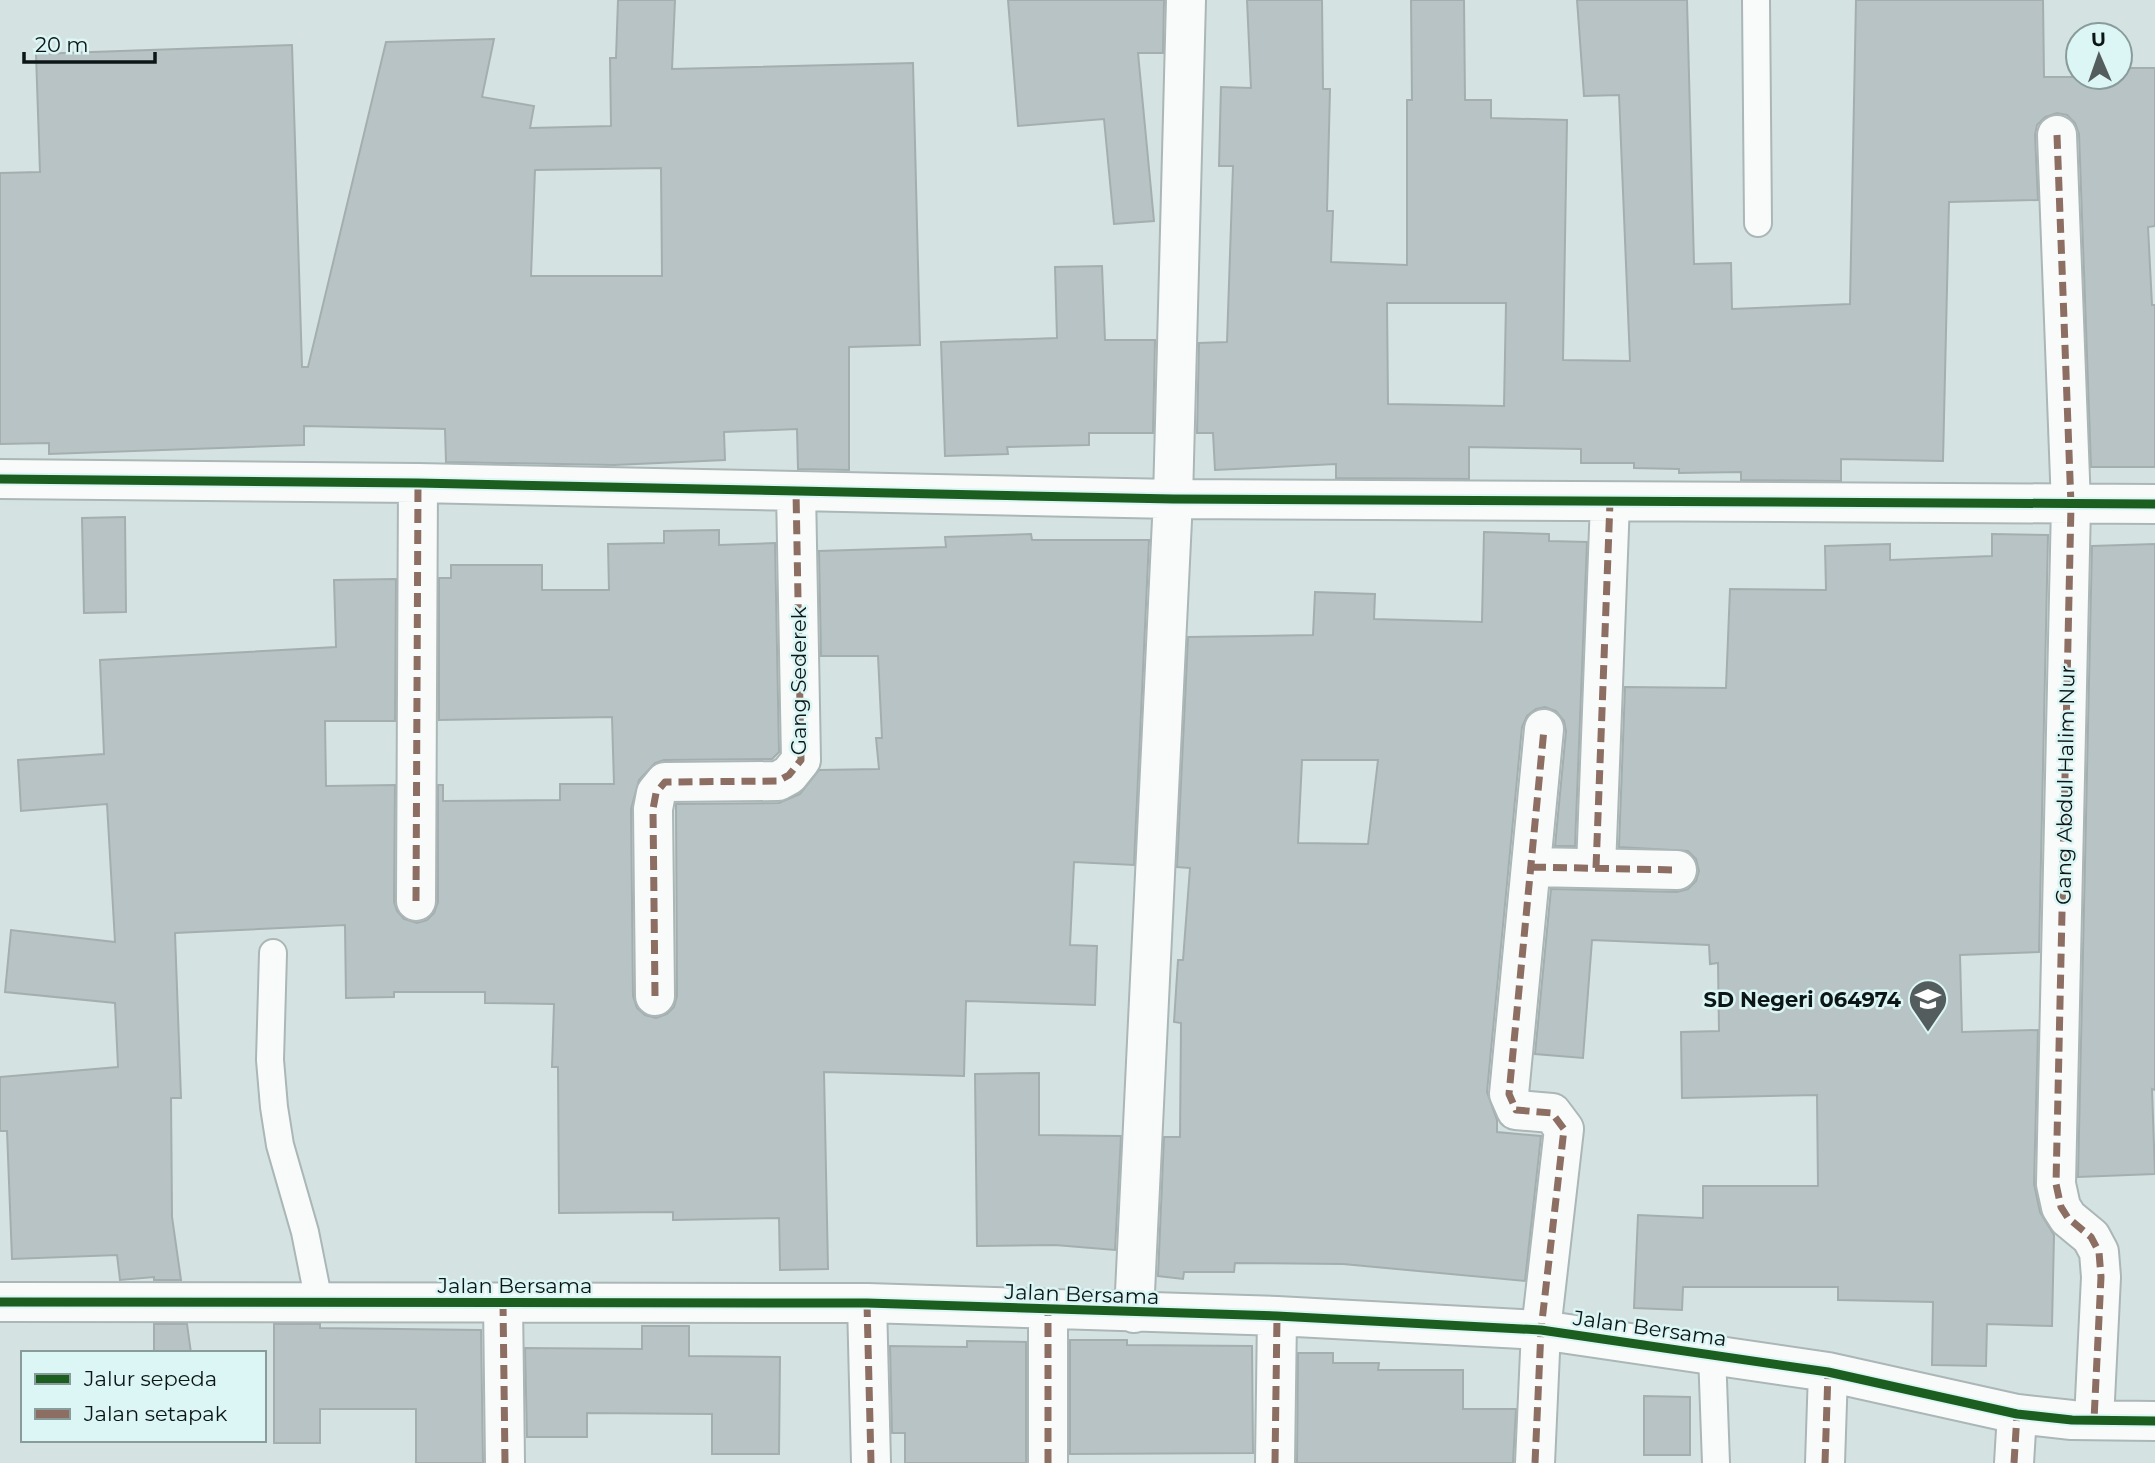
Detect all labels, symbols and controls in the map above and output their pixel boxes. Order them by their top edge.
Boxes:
scale bar [24,21,156,65]
north arrow [2064,21,2134,91]
text: U [2091,28,2106,51]
text: 20 m [35,32,89,57]
street label: Gang Sederek [786,606,811,755]
street label: Gang Abdul Halim Nur [2050,665,2080,905]
school or university icon: SD Negeri 064974 [1907,978,1949,1033]
place label: SD Negeri 064974 [1703,987,1902,1012]
street label: Jalan Bersama [437,1273,592,1298]
street label: Jalan Bersama [1003,1279,1160,1309]
street label: Jalan Bersama [1571,1305,1728,1351]
legend [21,1351,266,1442]
text: Jalur sepeda [83,1366,217,1391]
text: Jalan setapak [83,1401,228,1426]

